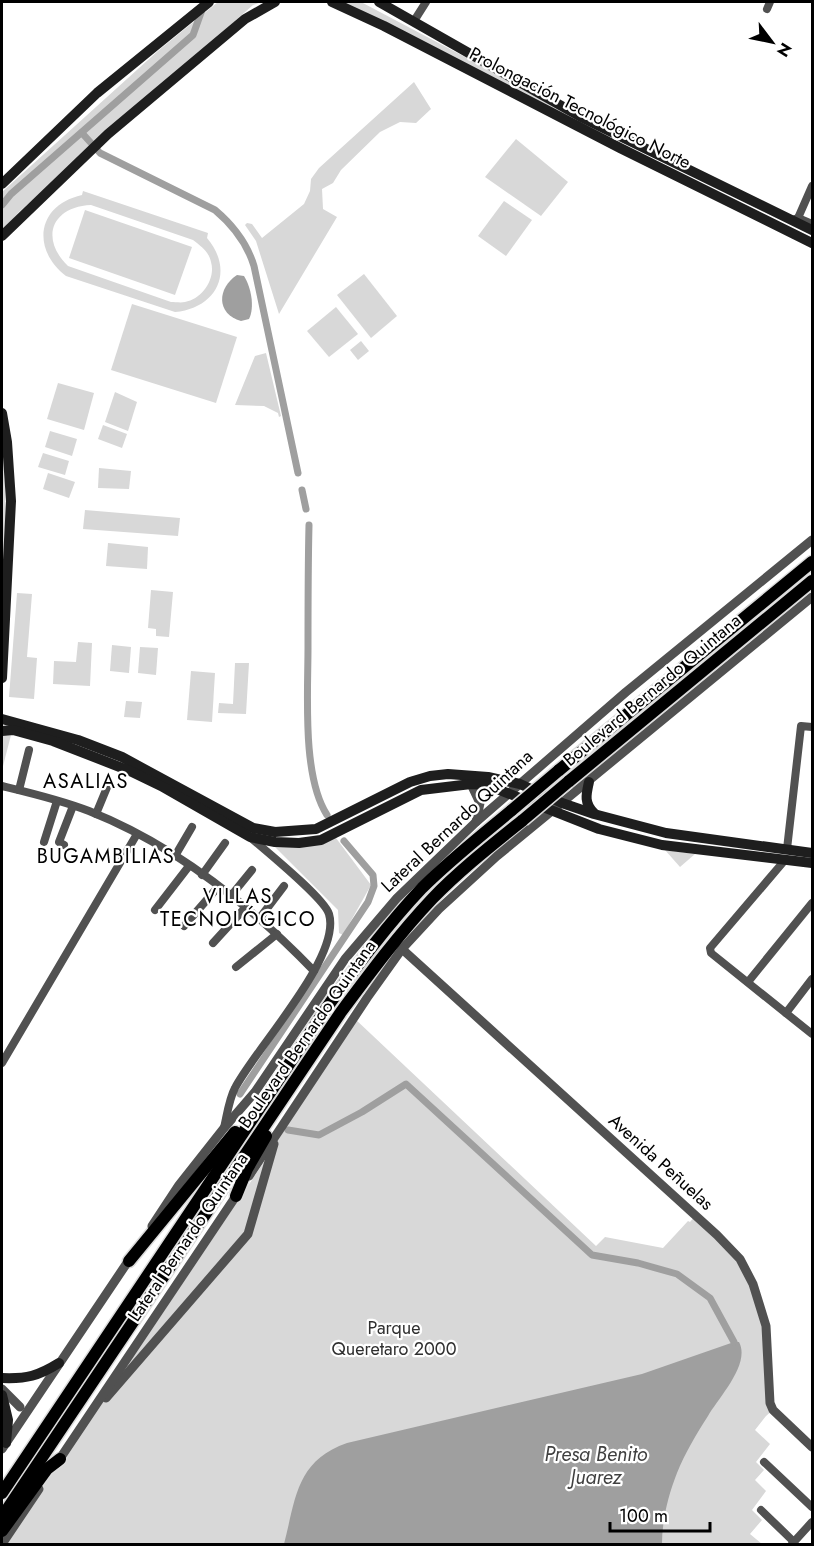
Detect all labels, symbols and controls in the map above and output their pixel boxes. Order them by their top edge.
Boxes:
north arrow [742,12,802,72]
text: N [771,38,797,61]
street label: Prolongación Tecnológico Norte [465,41,695,175]
street label: Boulevard Bernardo Quintana [557,608,747,772]
street label: Lateral Bernardo Quintana [375,744,539,898]
district label: ASALIAS [43,767,129,796]
district label: BUGAMBILIAS [37,842,175,871]
district label: VILLAS TECNOLÓGICO [160,882,316,934]
street label: Boulevard Bernardo Quintana [232,934,382,1134]
street label: Avenida Peñuelas [603,1108,719,1216]
street label: Lateral Bernardo Quintana [122,1147,254,1327]
park label: Parque Queretaro 2000 [332,1315,457,1362]
water label: Presa Benito Juarez [545,1440,648,1492]
scale bar [610,1495,710,1533]
text: 100 m [619,1503,668,1529]

